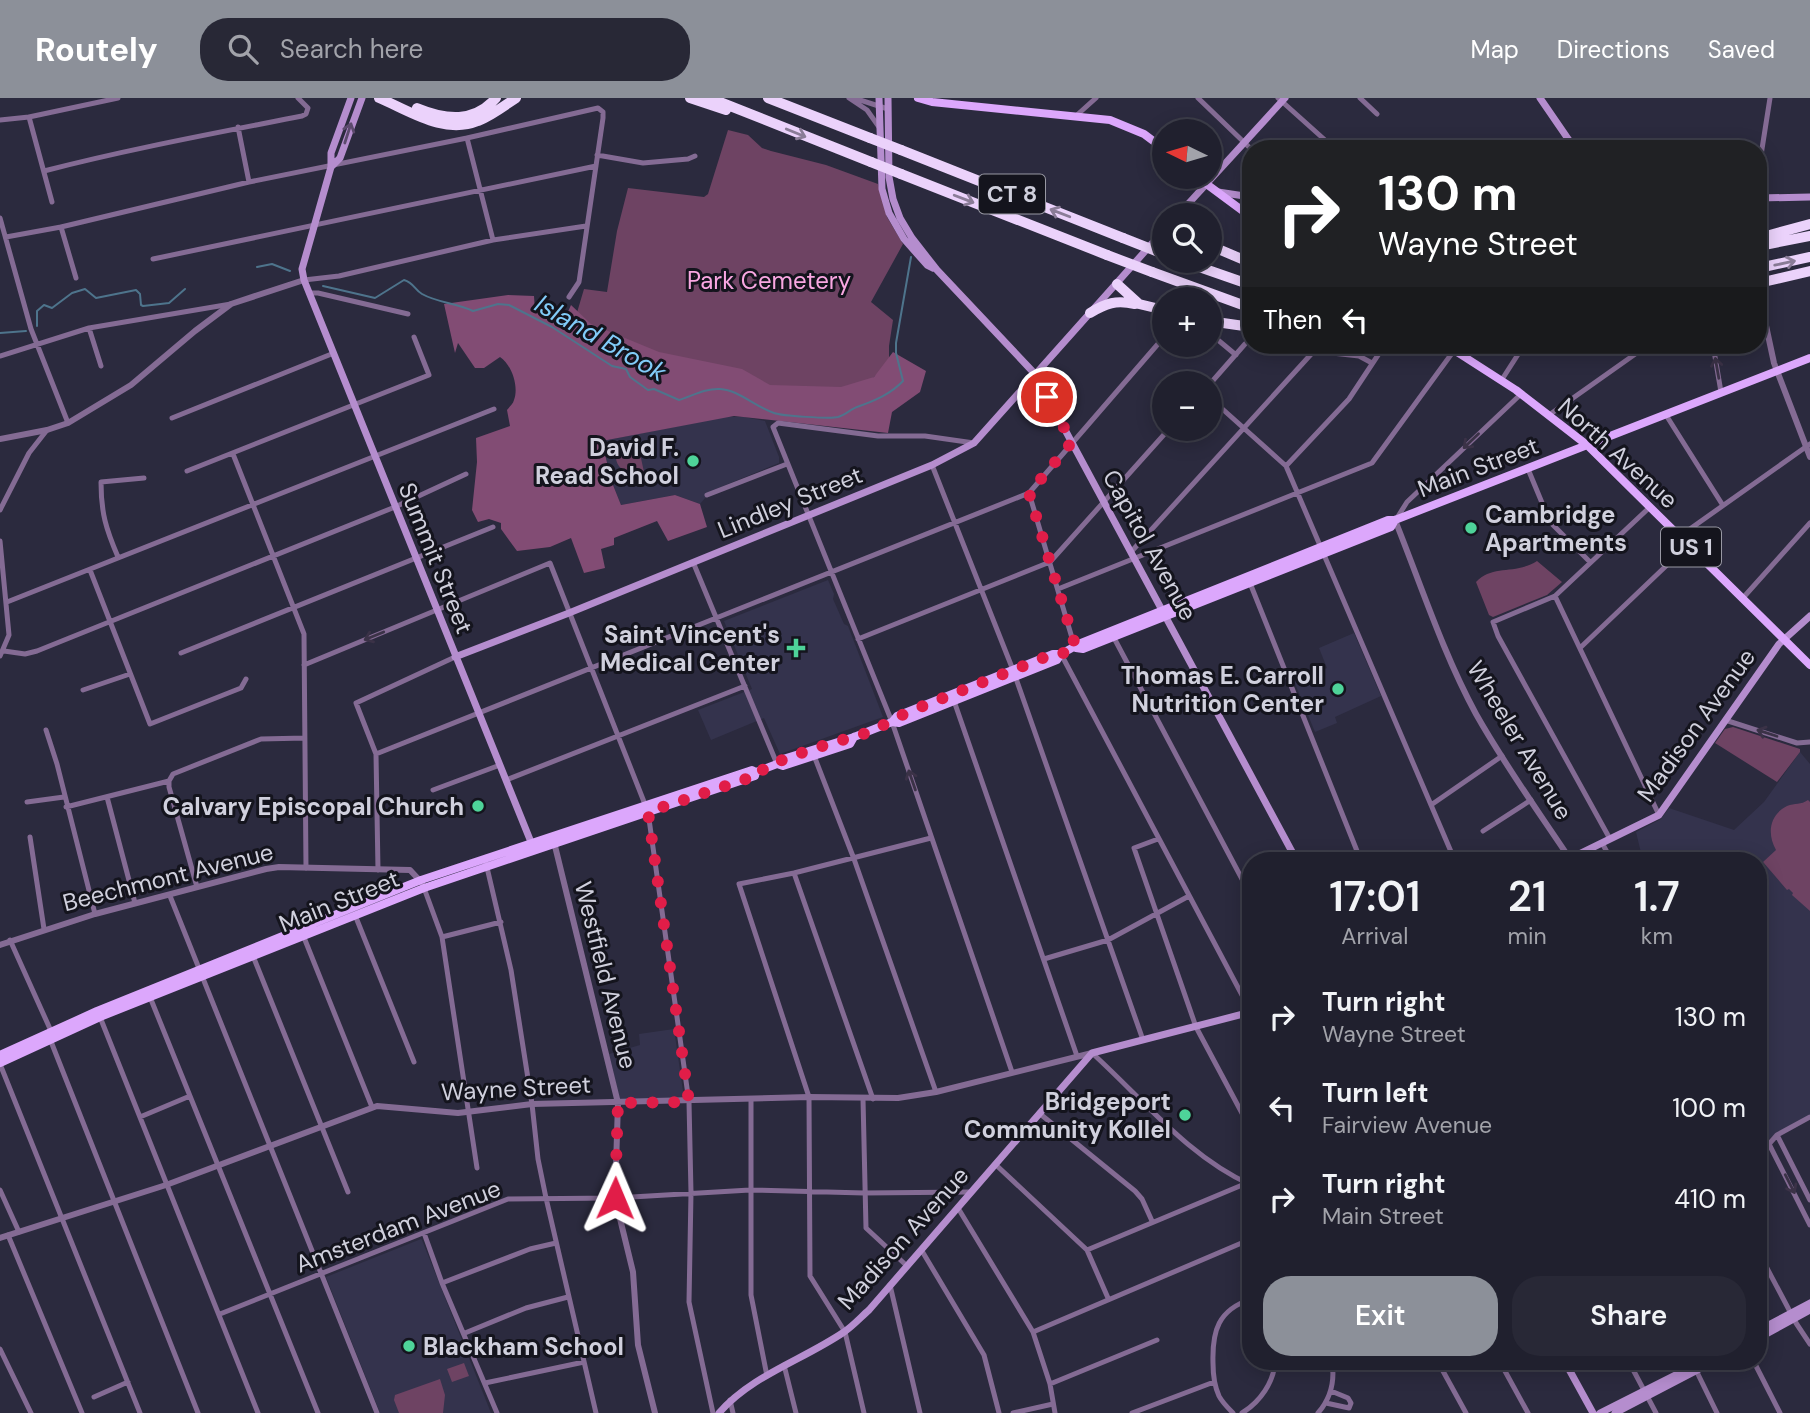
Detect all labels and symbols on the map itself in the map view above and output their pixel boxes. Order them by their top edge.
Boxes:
north arrow [1152,119,1222,189]
one-way arrow [343,123,355,145]
one-way arrow [785,127,807,140]
road number: CT 8 [979,174,1045,214]
one-way arrow [953,193,975,206]
one-way arrow [1049,205,1071,218]
one-way arrow [1773,255,1796,269]
park label: Park Cemetery [687,265,851,296]
water label: Island Brook [529,287,674,390]
one-way arrow [1710,358,1723,380]
pin [1017,367,1077,427]
street label: North Avenue [1552,391,1684,515]
street label: Main Street [1413,430,1543,504]
place label: David F. Read School [535,432,679,491]
one-way arrow [1463,432,1480,449]
marker: David F. Read School [685,453,701,469]
street label: Lindley Street [713,459,867,545]
street label: Capitol Avenue [1096,464,1204,626]
street label: Summit Street [392,478,480,638]
place label: Cambridge Apartments [1485,499,1627,558]
marker: Cambridge Apartments [1463,520,1479,536]
road number: US 1 [1661,528,1721,566]
place label: Saint Vincent's Medical Center [600,619,780,678]
one-way arrow [363,631,385,644]
marker: Saint Vincent's Medical Center [786,638,806,658]
street label: Madison Avenue [1630,642,1762,808]
street label: Wheeler Avenue [1460,655,1580,825]
place label: Thomas E. Carroll Nutrition Center [1121,660,1324,719]
marker: Thomas E. Carroll Nutrition Center [1330,681,1346,697]
one-way arrow [1757,726,1779,738]
one-way arrow [904,769,917,791]
place label: Calvary Episcopal Church [163,791,464,822]
marker: Calvary Episcopal Church [470,798,486,814]
street label: Beechmont Avenue [59,836,277,918]
street label: Main Street [274,863,404,939]
street label: Westfield Avenue [568,878,644,1072]
street label: Wayne Street [440,1069,592,1107]
place label: Bridgeport Community Kollel [964,1086,1171,1145]
marker: Bridgeport Community Kollel [1177,1107,1193,1123]
street label: Madison Avenue [831,1160,975,1316]
position arrow [578,1161,652,1235]
street label: Amsterdam Avenue [291,1173,505,1279]
one-way arrow [1783,1173,1797,1194]
place label: Blackham School [423,1331,624,1362]
marker: Blackham School [401,1338,417,1354]

